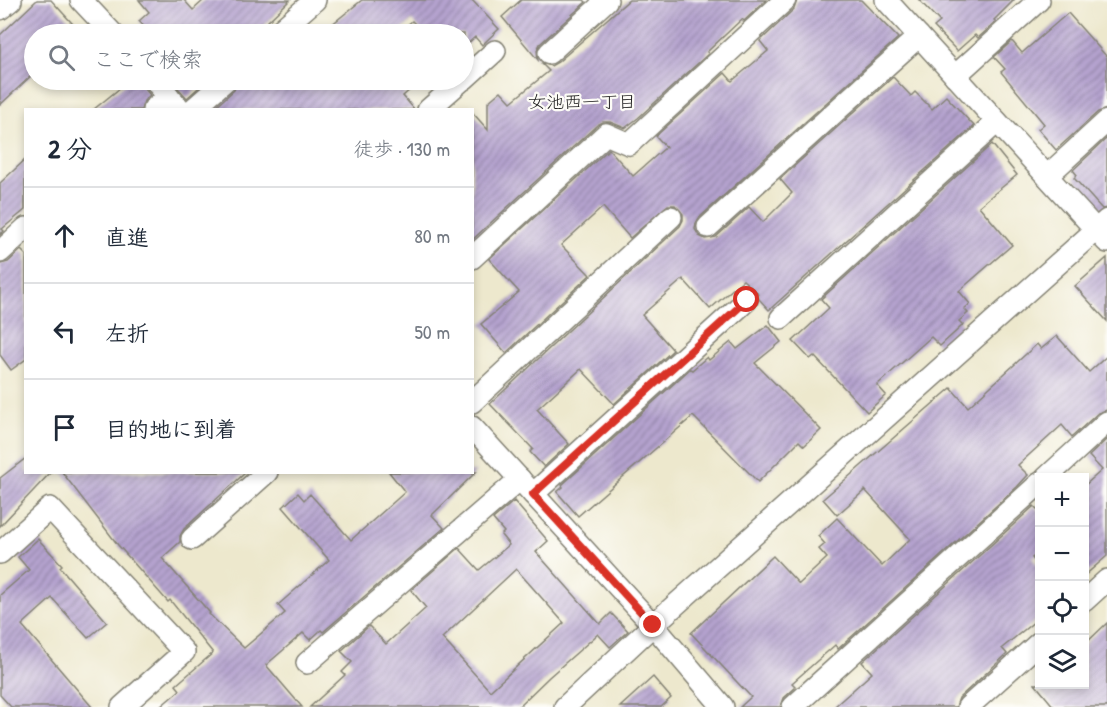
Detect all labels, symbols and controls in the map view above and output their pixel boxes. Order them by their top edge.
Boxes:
search box [24,24,474,90]
icon: search [45,41,78,74]
text: ここで検索 [93,44,203,74]
district label: 女池西一丁目 [528,89,636,114]
text: 2 分 [48,131,92,166]
text: 徒歩 · 130 m [353,135,450,162]
icon: ahead [48,219,81,252]
text: 直進 [105,222,149,252]
text: 80 m [414,222,450,249]
route start [733,286,759,312]
icon: left [48,315,81,348]
text: 左折 [105,318,149,348]
text: 50 m [414,318,450,345]
icon: arrive [48,411,81,444]
text: 目的地に到着 [105,414,237,444]
map controls [1035,473,1089,689]
button: + [1035,473,1089,527]
button: − [1035,527,1089,581]
button: locate [1035,581,1089,635]
route end [639,611,665,637]
button: layers [1035,635,1089,689]

